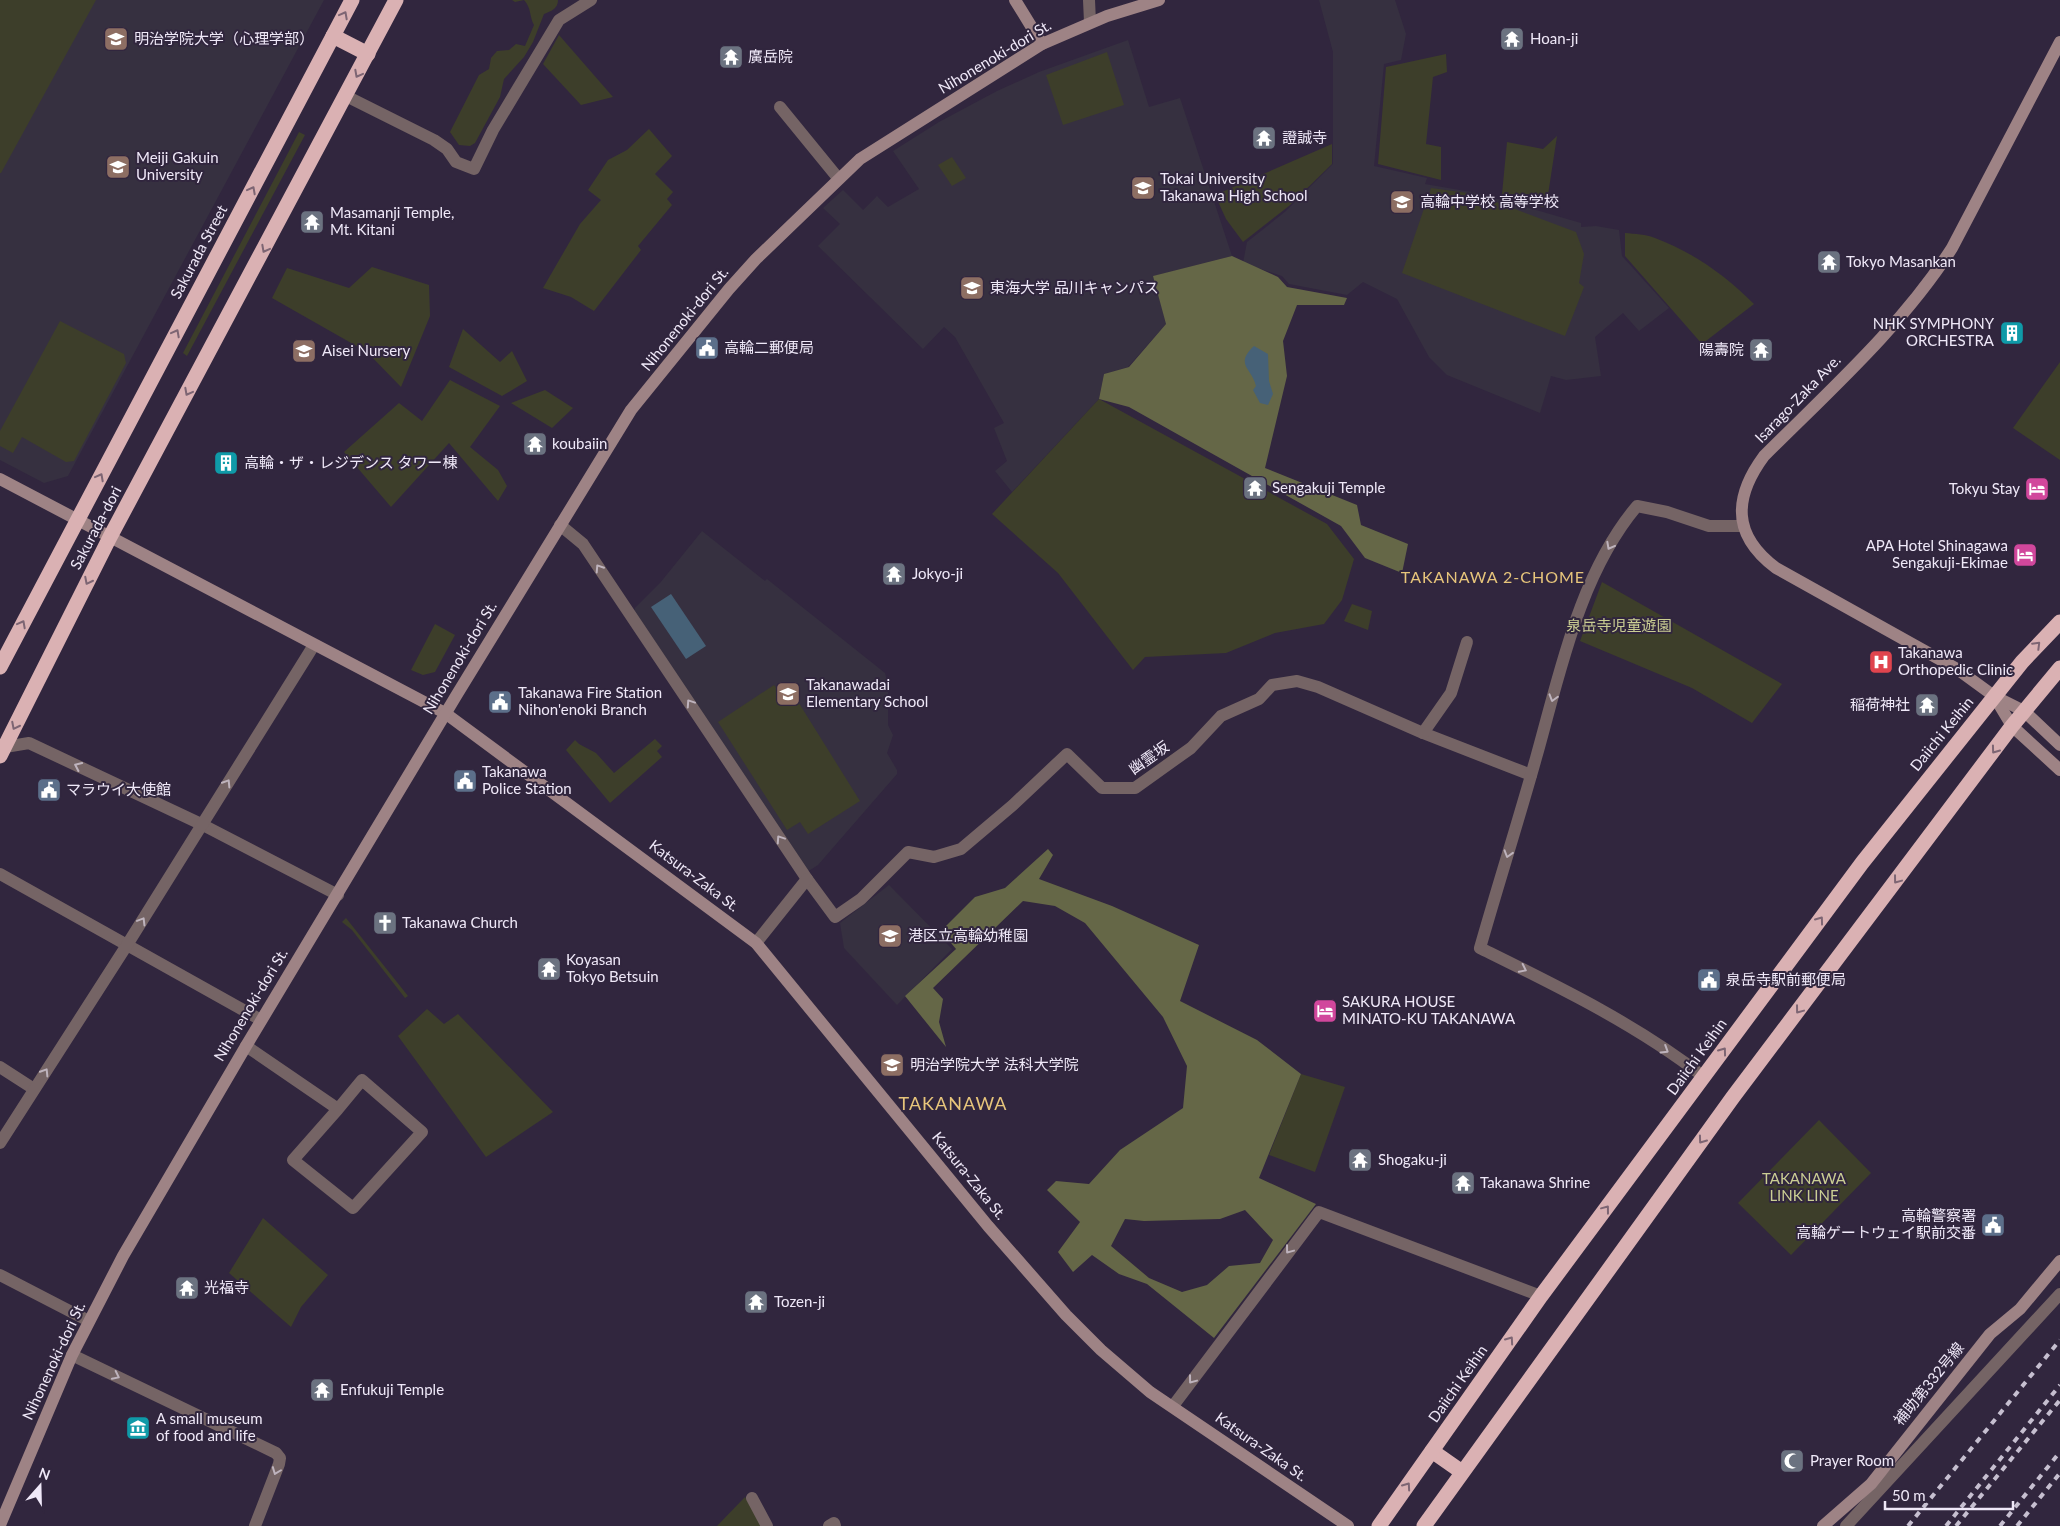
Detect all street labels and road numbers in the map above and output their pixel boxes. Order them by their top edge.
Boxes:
street label: Nihonenoki-dori St. [935,15,1054,97]
street label: Sakurada Street [166,201,231,301]
street label: Nihonenoki-dori St. [637,263,732,374]
street label: Isarago-Zaka Ave. [1751,350,1844,446]
street label: Sakurada-dori [66,483,125,572]
street label: Nihonenoki-dori St. [418,598,500,717]
street label: Daiichi Keihin [1906,693,1977,774]
street label: 幽霊坂 [1125,737,1172,777]
street label: Katsura-Zaka St. [646,836,743,915]
street label: Nihonenoki-dori St. [209,945,291,1064]
street label: Daiichi Keihin [1662,1015,1730,1098]
street label: Katsura-Zaka St. [929,1128,1011,1223]
street label: Nihonenoki-dori St. [18,1299,88,1423]
street label: 補助第332号線 [1889,1338,1967,1428]
street label: Daiichi Keihin [1424,1341,1490,1425]
street label: Katsura-Zaka St. [1212,1408,1311,1484]

